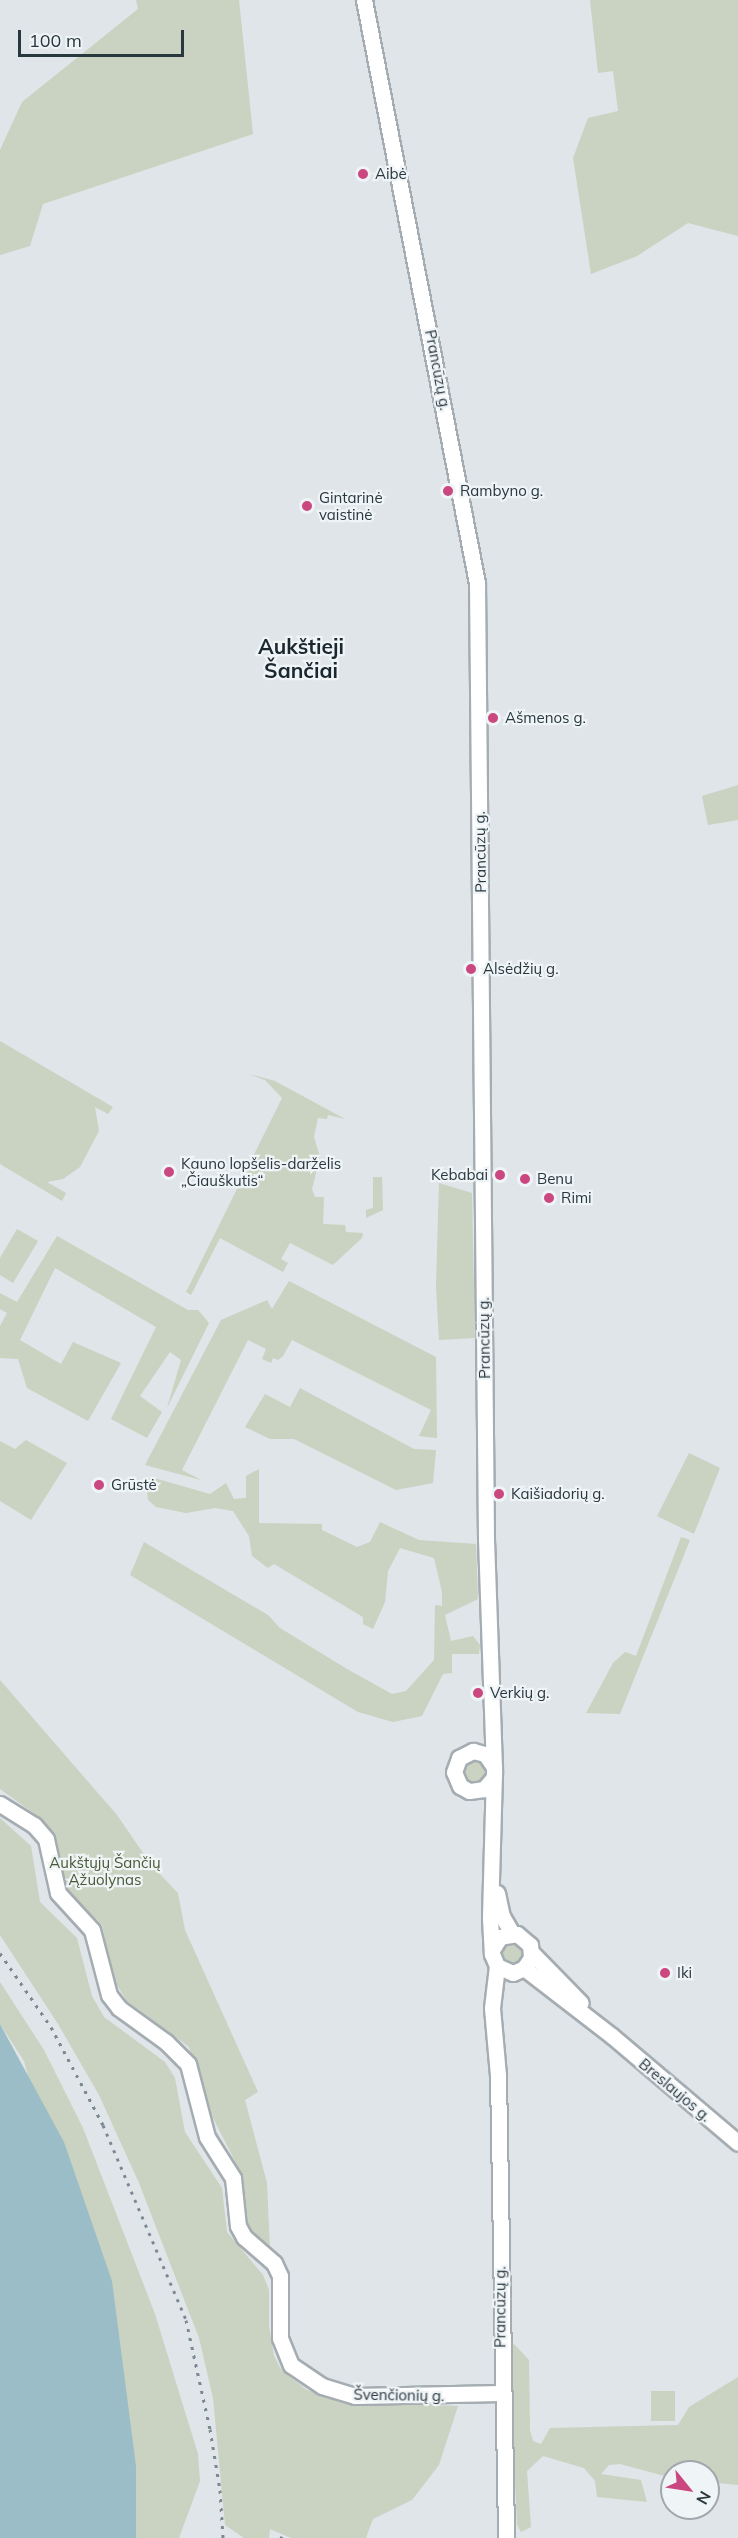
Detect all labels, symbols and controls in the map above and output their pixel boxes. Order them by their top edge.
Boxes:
scale bar [21,18,188,56]
text: 100 m [29,29,82,52]
place label: Aibė [375,165,407,183]
marker: Aibė [356,167,370,181]
street label: Prancūzų g. [421,328,455,412]
place label: Rambyno g. [460,482,543,500]
marker: Rambyno g. [441,484,455,498]
place label: Gintarinė vaistinė [319,488,383,523]
marker: Gintarinė vaistinė [300,499,314,513]
district label: Aukštieji Šančiai [258,633,344,683]
place label: Ašmenos g. [505,709,586,727]
marker: Ašmenos g. [486,711,500,725]
street label: Prancūzų g. [470,811,490,893]
place label: Alsėdžių g. [483,960,559,978]
marker: Alsėdžių g. [464,962,478,976]
place label: Kauno lopšelis-darželis „Čiauškutis“ [181,1154,341,1189]
marker: Kauno lopšelis-darželis „Čiauškutis“ [162,1165,176,1179]
place label: Kebabai [431,1166,488,1184]
marker: Kebabai [493,1168,507,1182]
place label: Benu [537,1170,573,1188]
marker: Benu [518,1172,532,1186]
place label: Rimi [561,1189,592,1207]
marker: Rimi [542,1191,556,1205]
street label: Prancūzų g. [474,1297,494,1379]
place label: Grūstė [111,1476,157,1494]
marker: Grūstė [92,1478,106,1492]
place label: Kaišiadorių g. [511,1485,605,1503]
marker: Kaišiadorių g. [492,1487,506,1501]
place label: Verkių g. [490,1684,550,1702]
marker: Verkių g. [471,1686,485,1700]
park label: Aukštųjų Šančių Ąžuolynas [49,1853,161,1888]
place label: Iki [677,1964,692,1982]
marker: Iki [658,1966,672,1980]
street label: Breslaujos g. [635,2055,715,2125]
street label: Prancūzų g. [491,2266,509,2348]
street label: Švenčionių g. [353,2385,445,2405]
north arrow [660,2460,720,2520]
text: N [692,2488,716,2508]

